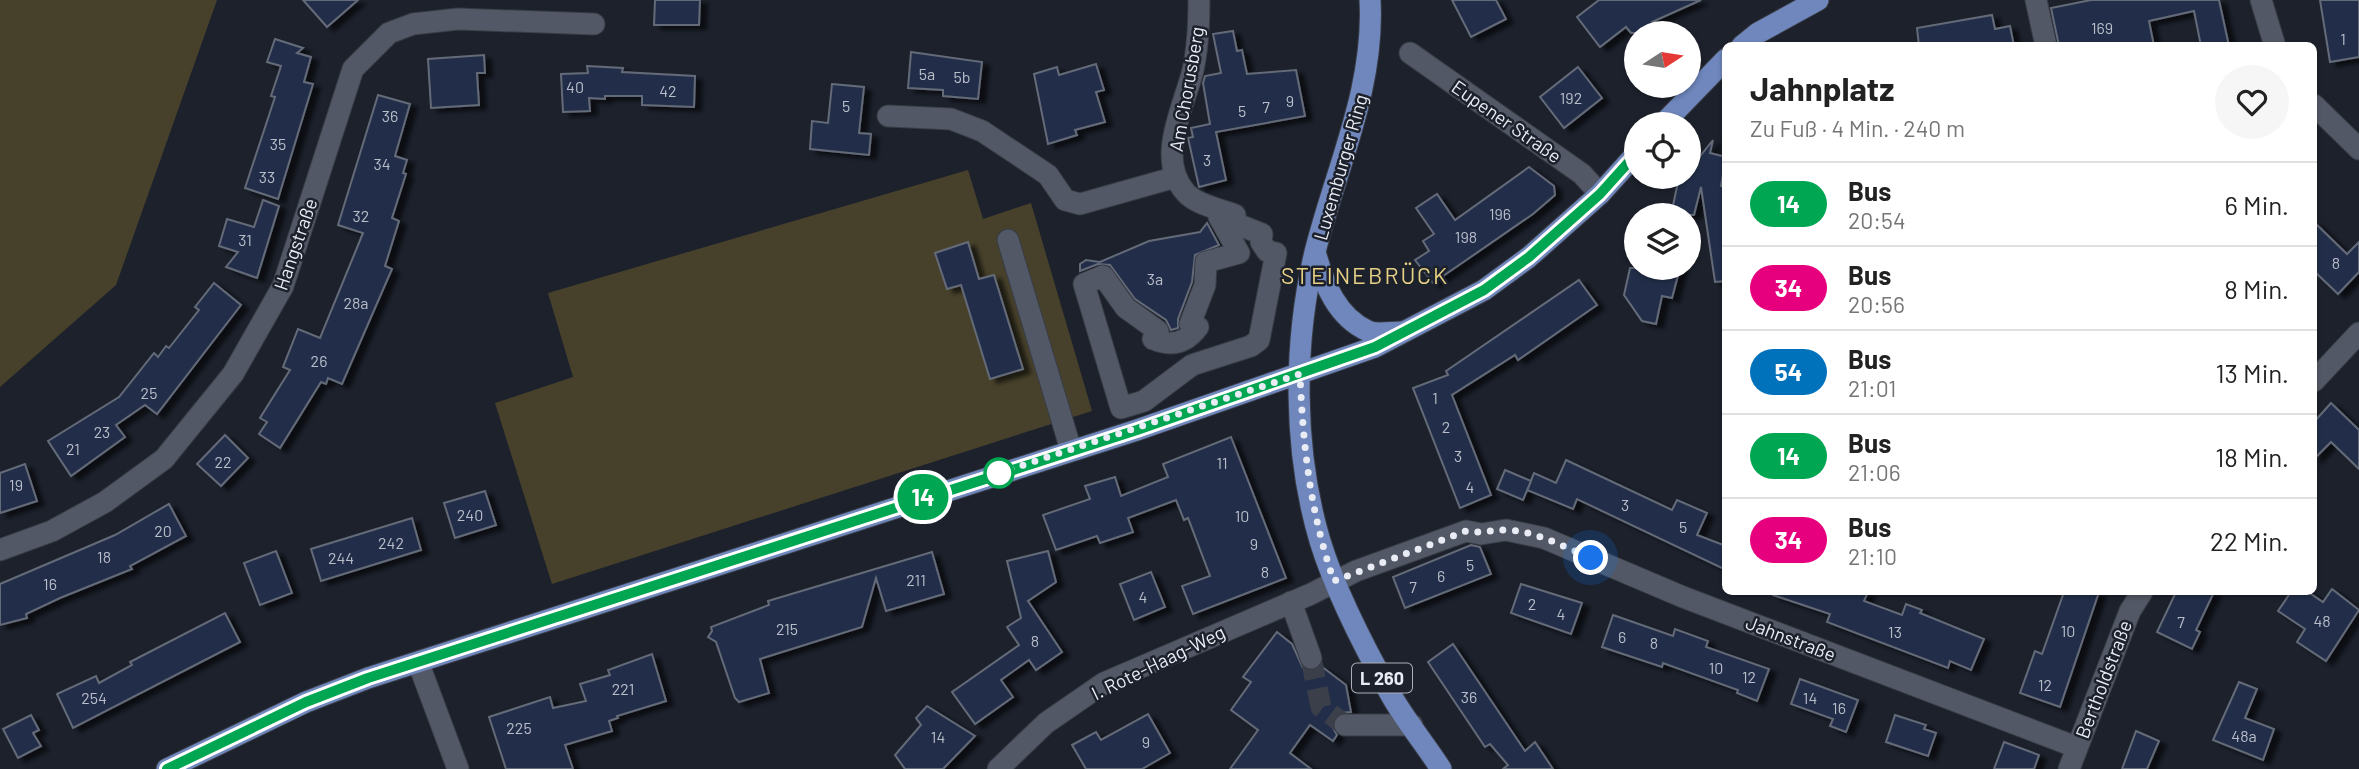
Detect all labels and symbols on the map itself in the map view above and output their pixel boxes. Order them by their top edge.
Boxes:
house number: 169 [2091,18,2113,37]
north arrow [1624,21,1701,98]
street label: Am Chorusberg [1164,25,1208,153]
house number: 1 [2340,29,2346,48]
house number: 5a [919,64,935,83]
house number: 5b [954,67,970,86]
street label: Eupener Straße [1448,75,1566,167]
house number: 40 [566,77,584,96]
house number: 42 [659,81,677,100]
house number: 192 [1560,88,1582,107]
house number: 9 [1286,91,1294,110]
street label: Luxemburger Ring [1308,91,1372,243]
house number: 5 [842,96,850,115]
house number: 7 [1262,97,1270,116]
house number: 5 [1238,101,1246,120]
house number: 36 [382,106,398,125]
house number: 35 [270,134,286,153]
house number: 3 [1203,150,1211,169]
house number: 34 [373,154,391,173]
house number: 33 [259,167,275,186]
street label: Hangstraße [269,195,321,293]
house number: 196 [1489,204,1511,223]
house number: 32 [353,206,369,225]
house number: 198 [1455,227,1477,246]
house number: 31 [238,230,252,249]
house number: 8 [2332,253,2340,272]
district label: STEINEBRÜCK [1281,261,1449,289]
house number: 3a [1147,269,1163,288]
house number: 28a [343,293,369,312]
house number: 26 [311,351,327,370]
house number: 25 [141,383,157,402]
house number: 1 [1432,388,1438,407]
house number: 2 [1442,417,1450,436]
house number: 23 [94,422,110,441]
house number: 21 [66,439,80,458]
house number: 3 [1454,446,1462,465]
house number: 22 [214,452,232,471]
house number: 11 [1216,453,1228,472]
unlabelled marker [984,458,1014,488]
line badge: 14 [892,474,954,520]
house number: 19 [9,475,23,494]
house number: 4 [1466,477,1474,496]
house number: 3 [1621,495,1629,514]
house number: 240 [457,505,483,524]
house number: 10 [1235,506,1249,525]
house number: 5 [1679,517,1687,536]
house number: 20 [154,521,172,540]
house number: 242 [378,533,404,552]
house number: 9 [1250,534,1258,553]
your location [1573,540,1608,575]
house number: 18 [97,547,111,566]
house number: 244 [328,548,354,567]
house number: 5 [1466,555,1474,574]
house number: 8 [1261,562,1269,581]
house number: 6 [1437,566,1445,585]
house number: 211 [906,570,926,589]
house number: 16 [43,574,57,593]
house number: 7 [1409,577,1417,596]
house number: 4 [1139,587,1147,606]
house number: 2 [1528,594,1536,613]
house number: 4 [1557,604,1565,623]
street label: Jahnstraße [1743,610,1839,666]
house number: 48 [2313,611,2331,630]
house number: 7 [2177,612,2185,631]
street label: Bertholdstraße [2070,617,2136,741]
house number: 215 [776,619,798,638]
street label: I. Rote-Haag-Weg [1088,620,1228,704]
house number: 10 [2061,621,2075,640]
house number: 13 [1888,622,1902,641]
house number: 6 [1618,627,1626,646]
house number: 8 [1031,631,1039,650]
house number: 8 [1650,633,1658,652]
house number: 10 [1709,658,1723,677]
road number: L 260 [1352,664,1412,692]
house number: 12 [1742,667,1756,686]
house number: 12 [2038,675,2052,694]
house number: 221 [612,679,634,698]
house number: 36 [1461,687,1477,706]
house number: 254 [81,688,107,707]
house number: 14 [1803,688,1817,707]
house number: 16 [1832,698,1846,717]
house number: 225 [506,718,532,737]
house number: 48a [2231,726,2257,745]
house number: 14 [931,727,945,746]
house number: 9 [1142,732,1150,751]

